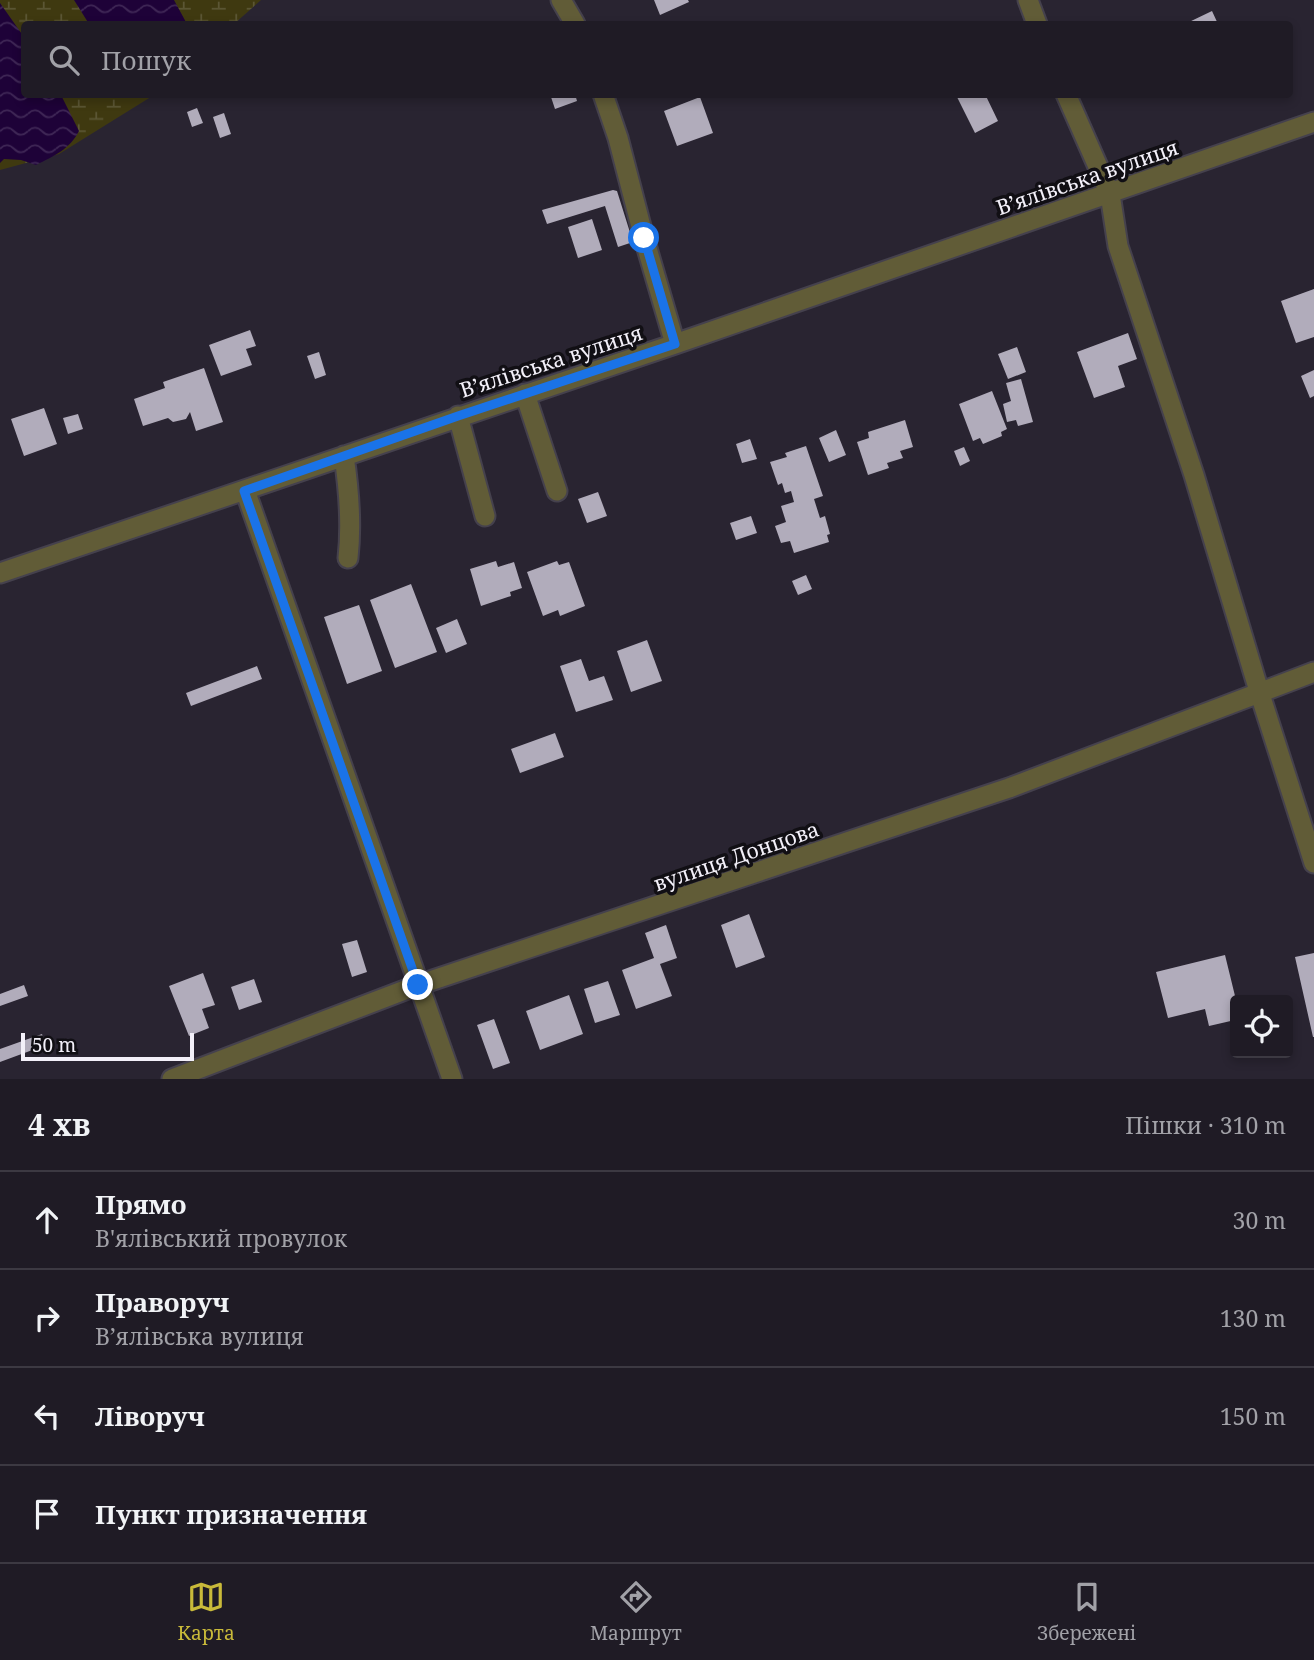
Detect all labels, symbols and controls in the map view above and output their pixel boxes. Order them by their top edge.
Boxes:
search box [21,21,1293,98]
icon: search [45,41,83,79]
text: Пошук [101,42,191,78]
street label: В’ялівська вулиця [992,133,1182,221]
route start [628,222,659,253]
street label: В’ялівська вулиця [456,318,646,404]
street label: вулиця Донцова [650,815,822,897]
route end [402,969,433,1000]
map controls [1230,995,1293,1058]
button: locate [1230,995,1293,1058]
scale bar [21,1030,194,1062]
text: 50 m [32,1032,76,1058]
text: 4 хв [28,1104,90,1145]
text: Пішки · 310 m [1125,1109,1286,1141]
text: Прямо [95,1186,186,1222]
icon: ahead [28,1201,66,1239]
text: 30 m [1233,1204,1286,1236]
text: В'ялівський провулок [95,1222,347,1254]
text: Праворуч [95,1284,229,1320]
icon: right [28,1299,66,1337]
text: 130 m [1220,1302,1286,1334]
text: В’ялівська вулиця [95,1320,304,1352]
icon: left [28,1397,66,1435]
text: Ліворуч [95,1398,205,1434]
text: 150 m [1220,1400,1286,1432]
icon: arrive [28,1495,66,1533]
text: Пункт призначення [95,1496,367,1532]
tab: Карта [178,1578,235,1646]
tab: Маршрут [590,1578,682,1646]
tab: Збережені [1037,1578,1136,1646]

